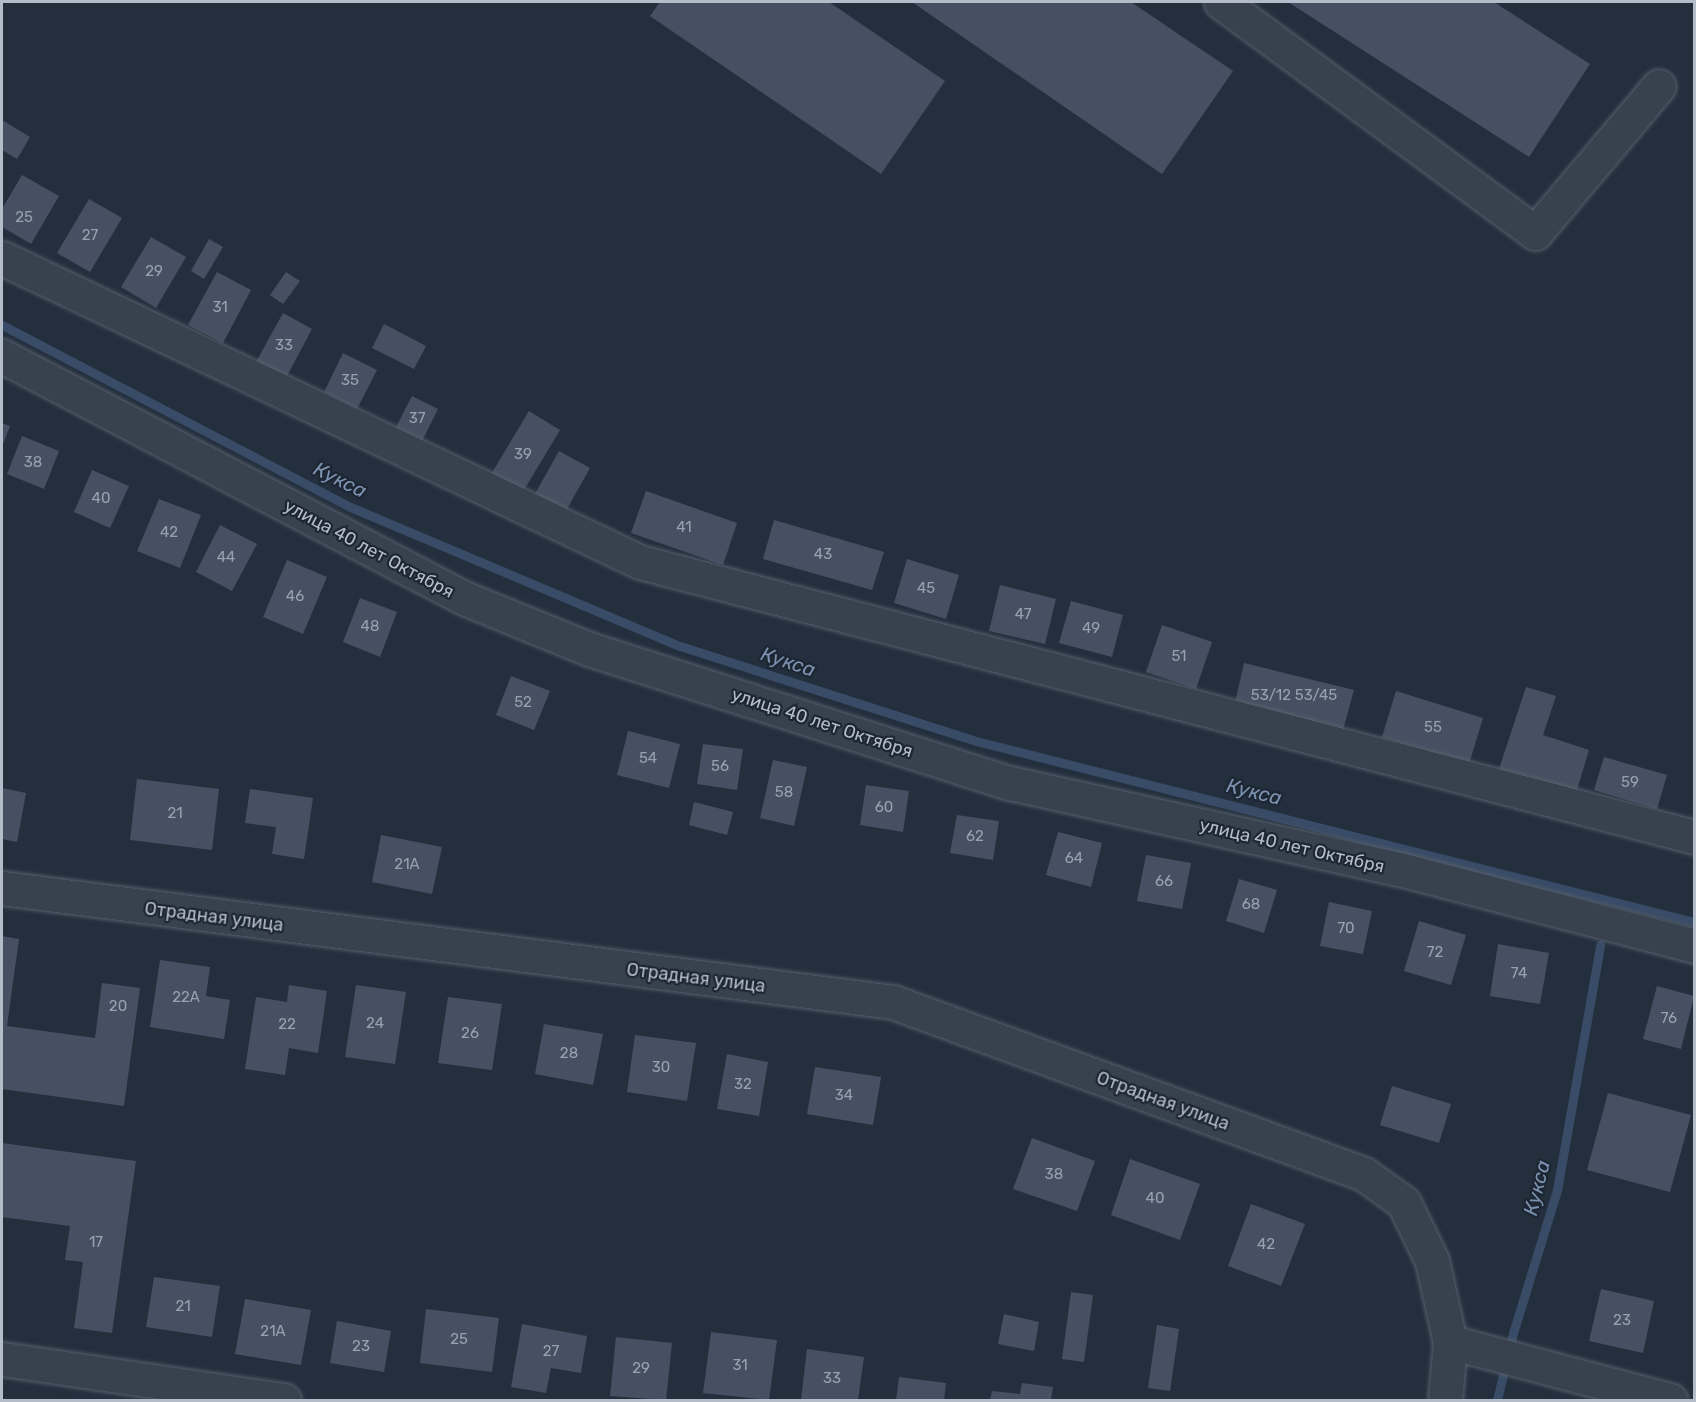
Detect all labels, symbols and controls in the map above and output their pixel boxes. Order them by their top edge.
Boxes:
house number: 25 [15,209,33,227]
house number: 27 [82,227,98,245]
house number: 29 [145,263,163,281]
house number: 31 [212,299,228,317]
house number: 33 [275,337,293,355]
house number: 35 [341,372,359,390]
house number: 37 [409,410,425,428]
house number: 39 [514,446,532,464]
house number: 38 [24,454,42,472]
water label: Кукса [310,457,370,503]
house number: 40 [92,490,110,508]
street label: улица 40 лет Октября [280,495,458,603]
house number: 41 [676,519,692,537]
house number: 42 [160,524,178,542]
house number: 43 [814,546,832,564]
house number: 44 [217,549,235,567]
house number: 45 [917,580,935,598]
house number: 46 [286,588,304,606]
house number: 47 [1015,606,1031,624]
house number: 48 [361,618,379,636]
house number: 49 [1082,620,1100,638]
water label: Кукса [758,642,818,682]
house number: 51 [1171,648,1187,666]
street label: улица 40 лет Октября [729,683,915,763]
house number: 53/12 53/45 [1251,687,1337,705]
house number: 52 [514,694,532,712]
house number: 55 [1424,719,1442,737]
house number: 54 [639,750,657,768]
house number: 56 [711,758,729,776]
water label: Кукса [1224,774,1284,810]
house number: 59 [1621,774,1639,792]
house number: 58 [775,784,793,802]
house number: 60 [875,799,893,817]
house number: 21 [167,805,183,823]
street label: улица 40 лет Октября [1197,814,1387,878]
house number: 62 [966,828,984,846]
house number: 64 [1065,850,1083,868]
house number: 21А [394,856,420,874]
house number: 66 [1155,873,1173,891]
house number: 68 [1242,896,1260,914]
street label: Отрадная улица [143,898,285,936]
house number: 70 [1337,920,1355,938]
house number: 72 [1427,944,1443,962]
street label: Отрадная улица [625,959,767,997]
house number: 74 [1511,965,1527,983]
house number: 22А [172,989,200,1007]
house number: 20 [109,998,127,1016]
house number: 76 [1661,1010,1677,1028]
house number: 24 [366,1015,384,1033]
house number: 22 [278,1016,296,1034]
house number: 26 [461,1025,479,1043]
house number: 28 [560,1045,578,1063]
house number: 30 [652,1059,670,1077]
street label: Отрадная улица [1094,1067,1232,1135]
house number: 32 [734,1076,752,1094]
house number: 34 [835,1087,853,1105]
water label: Кукса [1519,1158,1555,1218]
house number: 38 [1045,1166,1063,1184]
house number: 40 [1146,1190,1164,1208]
house number: 17 [89,1234,103,1252]
house number: 42 [1257,1236,1275,1254]
house number: 21 [175,1298,191,1316]
house number: 23 [1613,1312,1631,1330]
house number: 21А [260,1323,286,1341]
house number: 25 [450,1331,468,1349]
house number: 23 [352,1338,370,1356]
house number: 27 [543,1343,559,1361]
house number: 31 [732,1357,748,1375]
house number: 29 [632,1360,650,1378]
house number: 33 [823,1370,841,1388]

